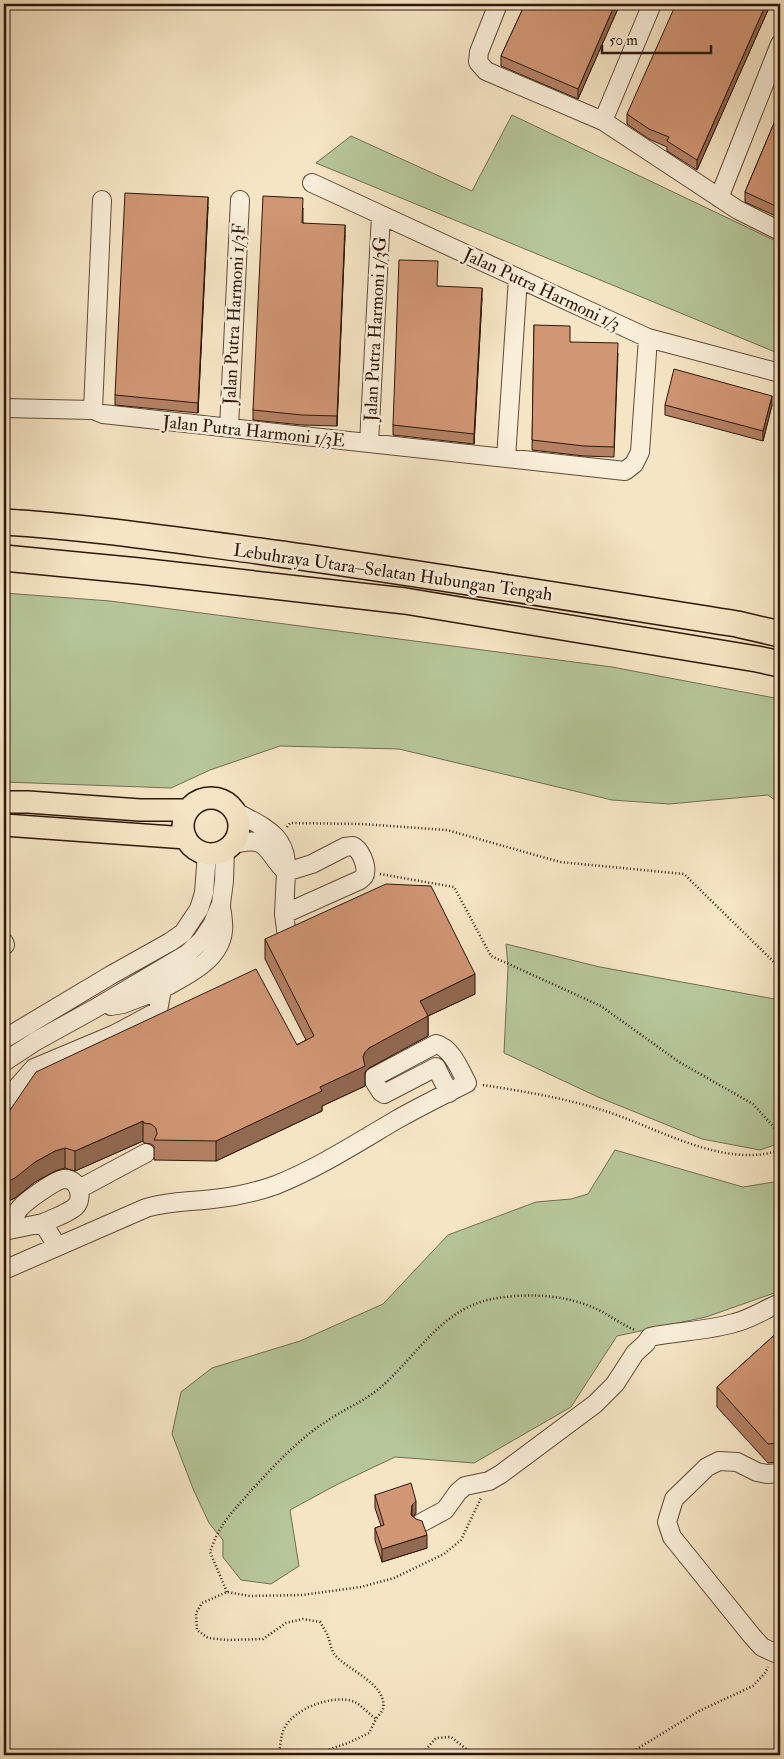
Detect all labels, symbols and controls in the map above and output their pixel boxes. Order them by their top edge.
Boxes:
scale bar [602,22,710,54]
text: 50 m [609,31,638,50]
street label: Jalan Putra Harmoni 1/3F [218,223,251,406]
street label: Jalan Putra Harmoni 1/3G [359,236,392,423]
street label: Jalan Putra Harmoni 1/3 [459,243,624,336]
street label: Jalan Putra Harmoni 1/3E [161,410,346,453]
street label: Lebuhraya Utara–Selatan Hubungan Tengah [232,539,555,606]

